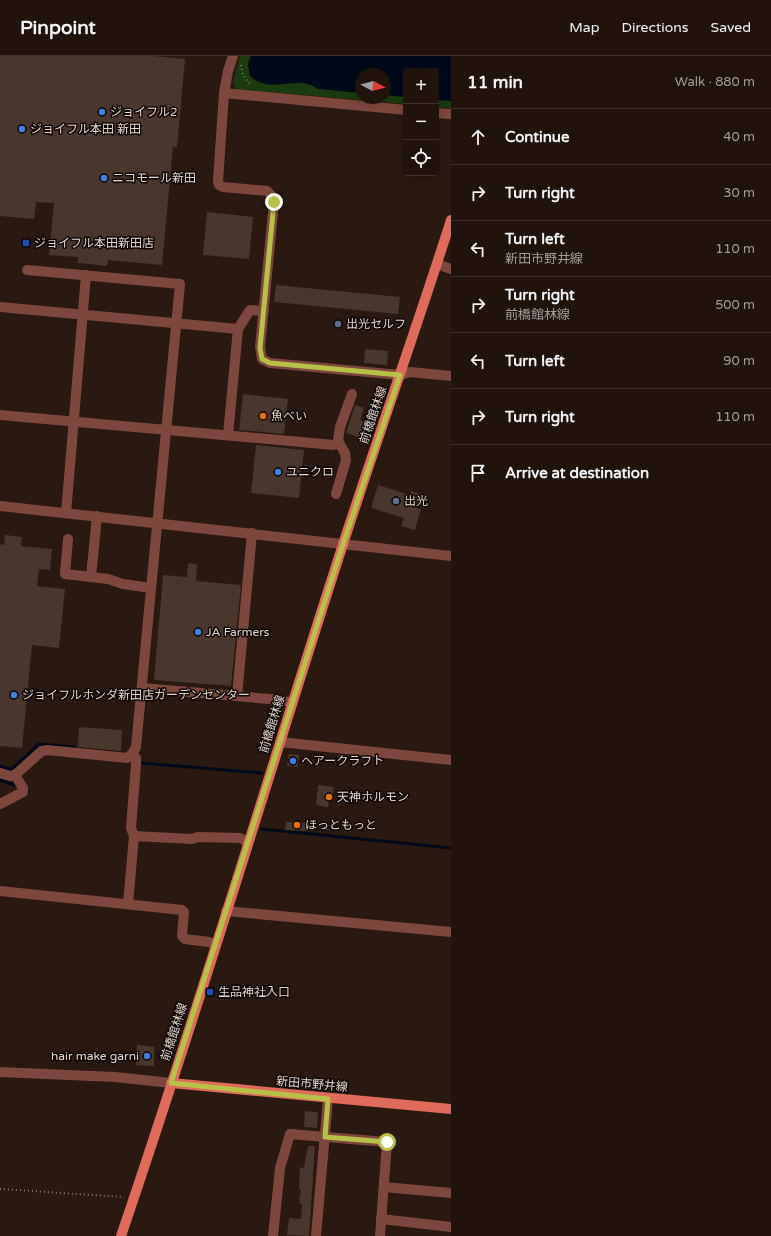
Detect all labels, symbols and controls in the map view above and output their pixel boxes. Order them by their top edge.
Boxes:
text: Pinpoint [20,17,96,39]
text: Map [569,19,600,36]
text: Directions [622,19,689,36]
text: Saved [711,19,751,36]
north arrow [355,68,391,104]
map controls [403,68,439,176]
button: + [403,68,439,104]
text: 11 min [467,72,523,93]
text: Walk · 880 m [675,74,755,90]
button: − [403,104,439,140]
place label: ジョイフル2 [110,105,178,119]
marker: ジョイフル2 [97,107,107,117]
place label: ジョイフル本田 新田 [30,122,141,136]
marker: ジョイフル本田 新田 [17,124,27,134]
icon: ahead [467,126,489,148]
text: Continue [505,128,569,146]
text: 40 m [723,129,755,145]
button: locate [403,140,439,176]
place label: ニコモール新田 [112,171,196,185]
marker: ニコモール新田 [99,173,109,183]
icon: right [467,182,489,204]
text: Turn right [505,184,575,202]
text: 30 m [723,185,755,201]
route end [265,193,283,211]
text: Turn left [505,230,565,248]
place label: ジョイフル本田新田店 [34,236,154,250]
marker: ジョイフル本田新田店 [21,238,31,248]
icon: left [467,238,489,260]
text: 110 m [715,241,755,257]
text: 新田市野井線 [505,251,583,267]
text: Turn right [505,286,575,304]
icon: right [467,294,489,316]
text: 500 m [715,297,755,313]
text: 前橋館林線 [505,307,570,323]
place label: 出光セルフ [346,317,406,331]
marker: 出光セルフ [333,319,343,329]
icon: left [467,350,489,372]
text: Turn left [505,352,565,370]
text: 90 m [723,353,755,369]
street label: 前橋館林線 [357,384,389,446]
icon: right [467,406,489,428]
text: Turn right [505,408,575,426]
place label: 魚べい [271,409,307,423]
text: 110 m [715,409,755,425]
marker: 魚べい [258,411,268,421]
icon: arrive [467,462,489,484]
text: Arrive at destination [505,464,649,482]
place label: ユニクロ [286,465,334,479]
marker: ユニクロ [273,467,283,477]
place label: 出光 [404,494,428,508]
marker: 出光 [391,496,401,506]
place label: JA Farmers [206,625,270,639]
marker: JA Farmers [193,627,203,637]
place label: ジョイフルホンダ新田店ガーデンセンター [22,688,250,702]
marker: ジョイフルホンダ新田店ガーデンセンター [9,690,19,700]
street label: 前橋館林線 [257,693,287,755]
place label: ヘアークラフト [301,754,384,768]
marker: ヘアークラフト [288,756,298,766]
place label: 天神ホルモン [337,790,409,804]
marker: 天神ホルモン [324,792,334,802]
place label: ほっともっと [305,818,377,832]
marker: ほっともっと [292,820,302,830]
place label: 生品神社入口 [218,985,290,999]
marker: 生品神社入口 [205,987,215,997]
street label: 前橋館林線 [158,1001,190,1063]
place label: hair make garni [51,1049,139,1063]
marker: hair make garni [142,1051,152,1061]
street label: 新田市野井線 [276,1074,348,1094]
route start [378,1133,396,1151]

